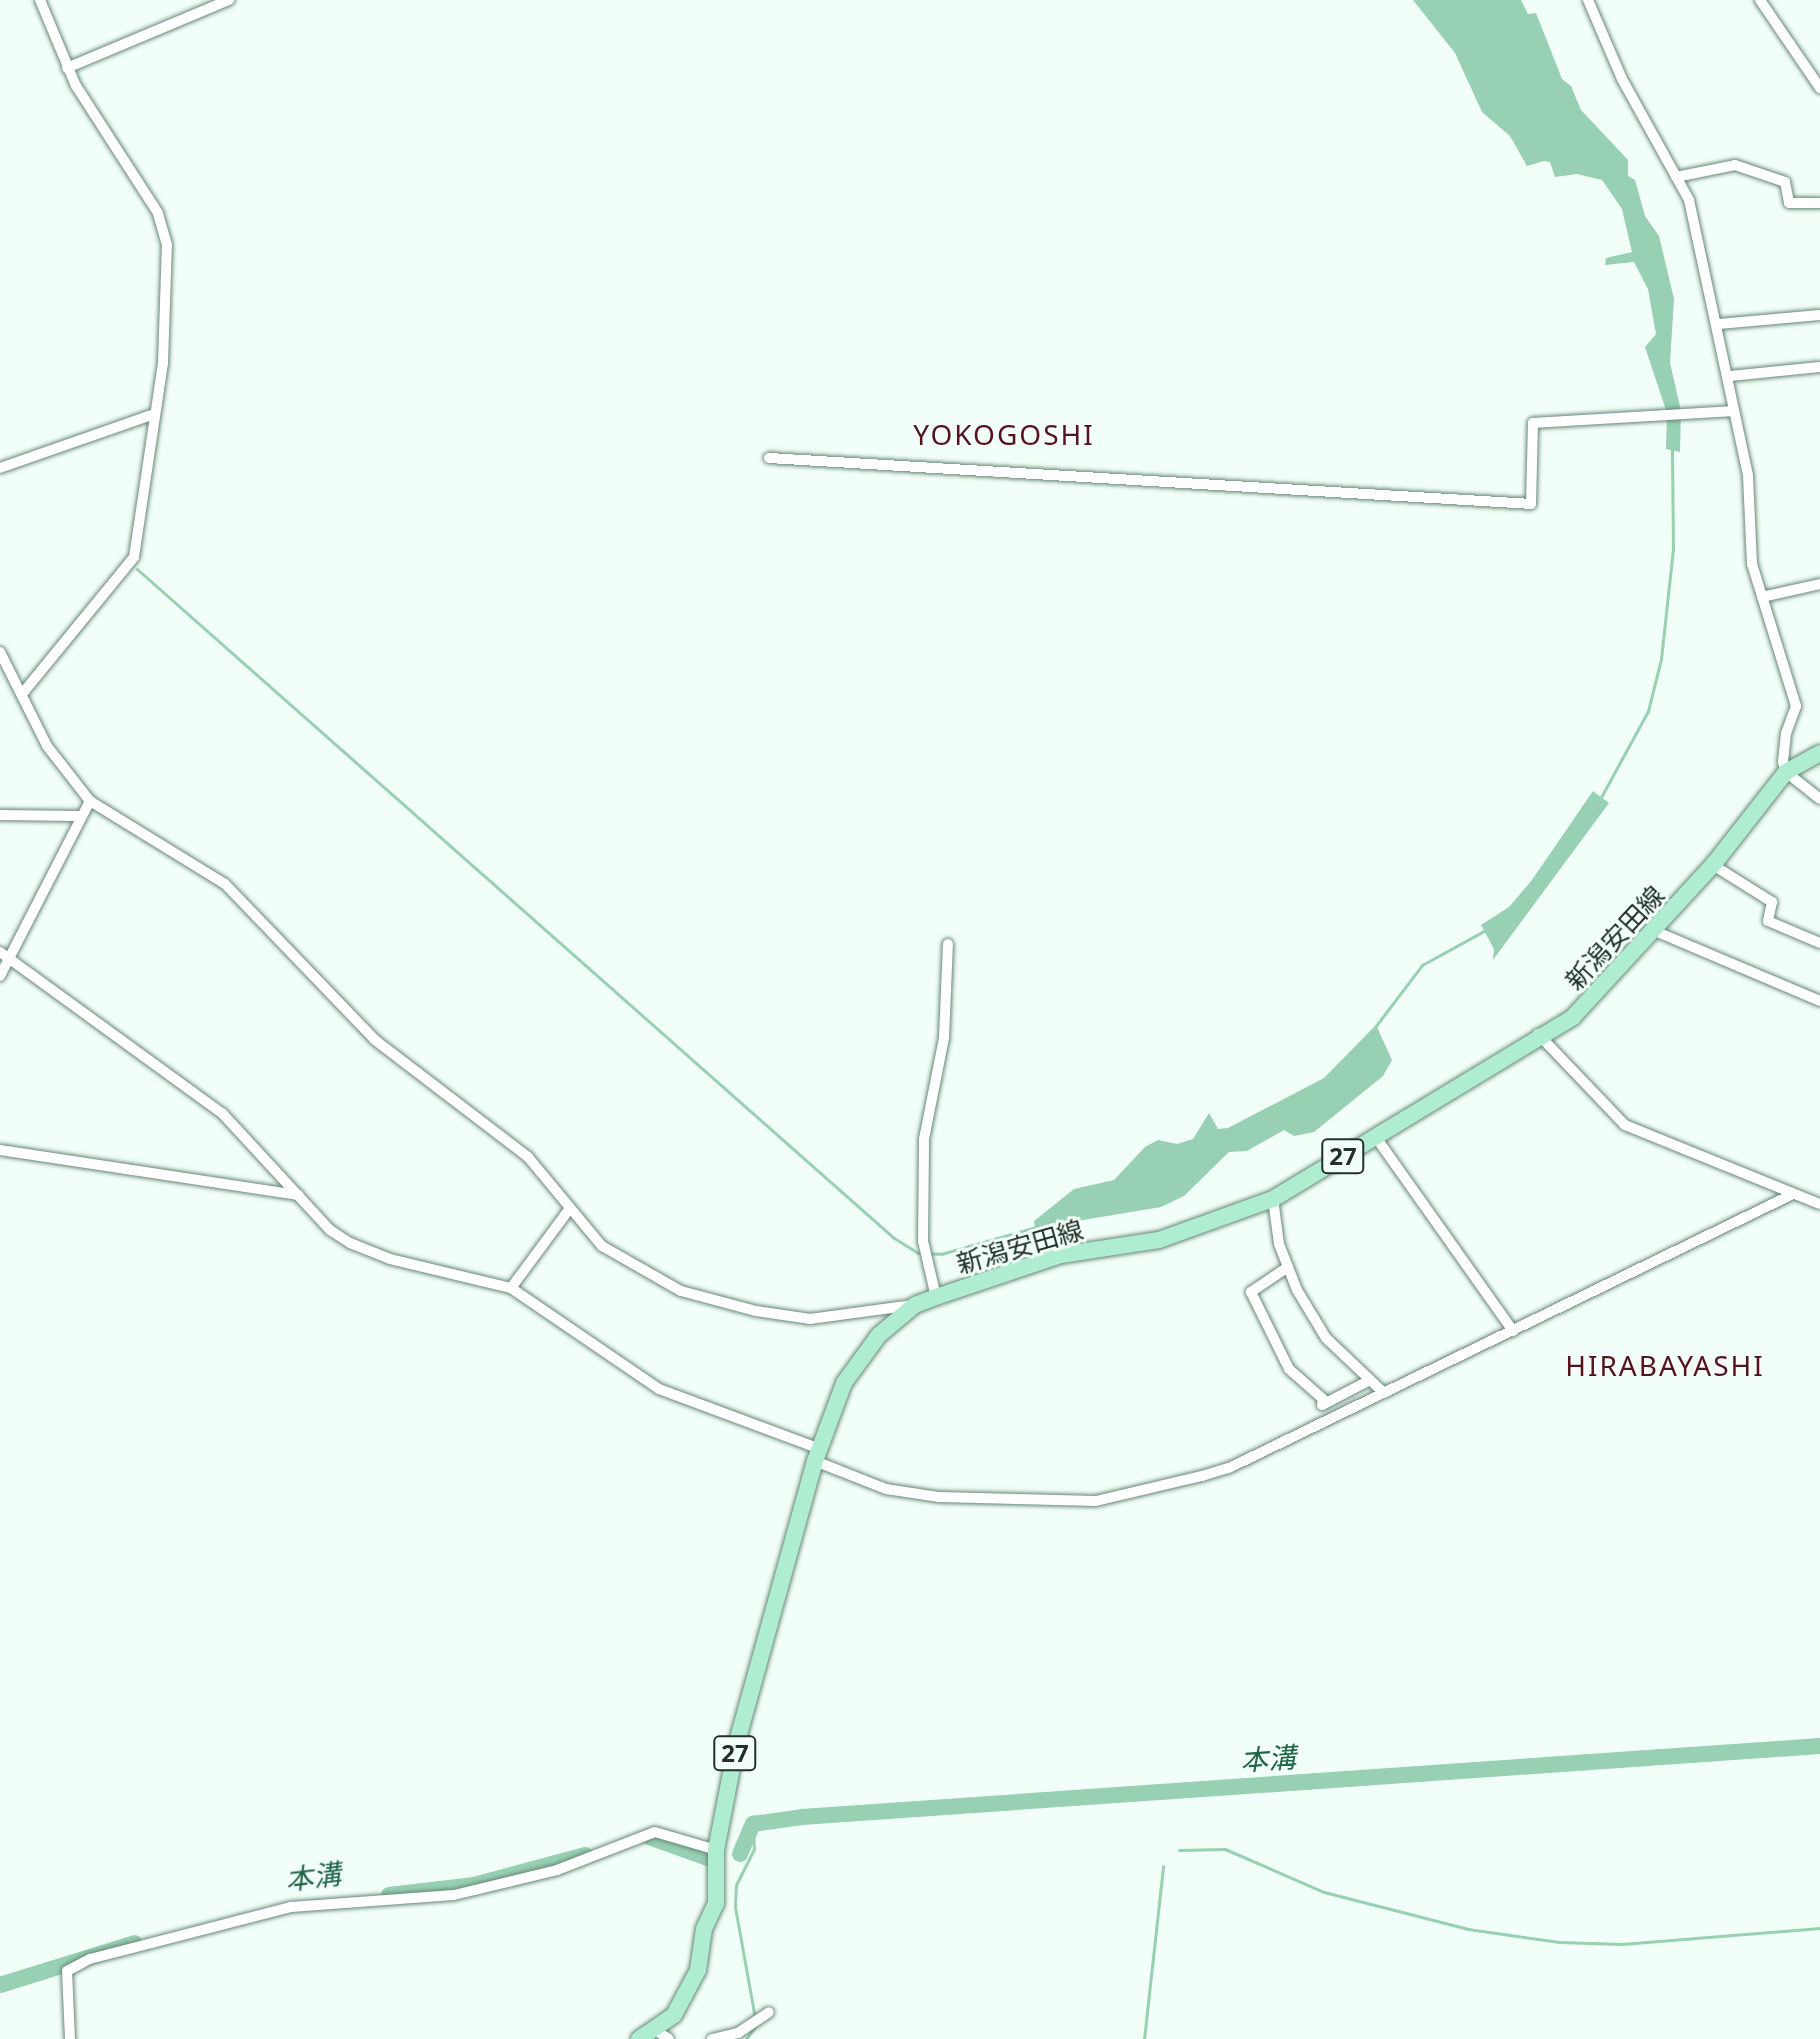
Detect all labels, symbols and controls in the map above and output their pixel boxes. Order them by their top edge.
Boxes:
district label: YOKOGOSHI [913,417,1095,451]
street label: 新潟安田線 [1559,880,1671,996]
road number: 27 [1321,1136,1365,1176]
street label: 新潟安田線 [953,1214,1087,1280]
district label: HIRABAYASHI [1565,1348,1765,1382]
road number: 27 [713,1733,757,1773]
water label: 本溝 [1239,1739,1297,1777]
water label: 本溝 [283,1856,343,1896]

